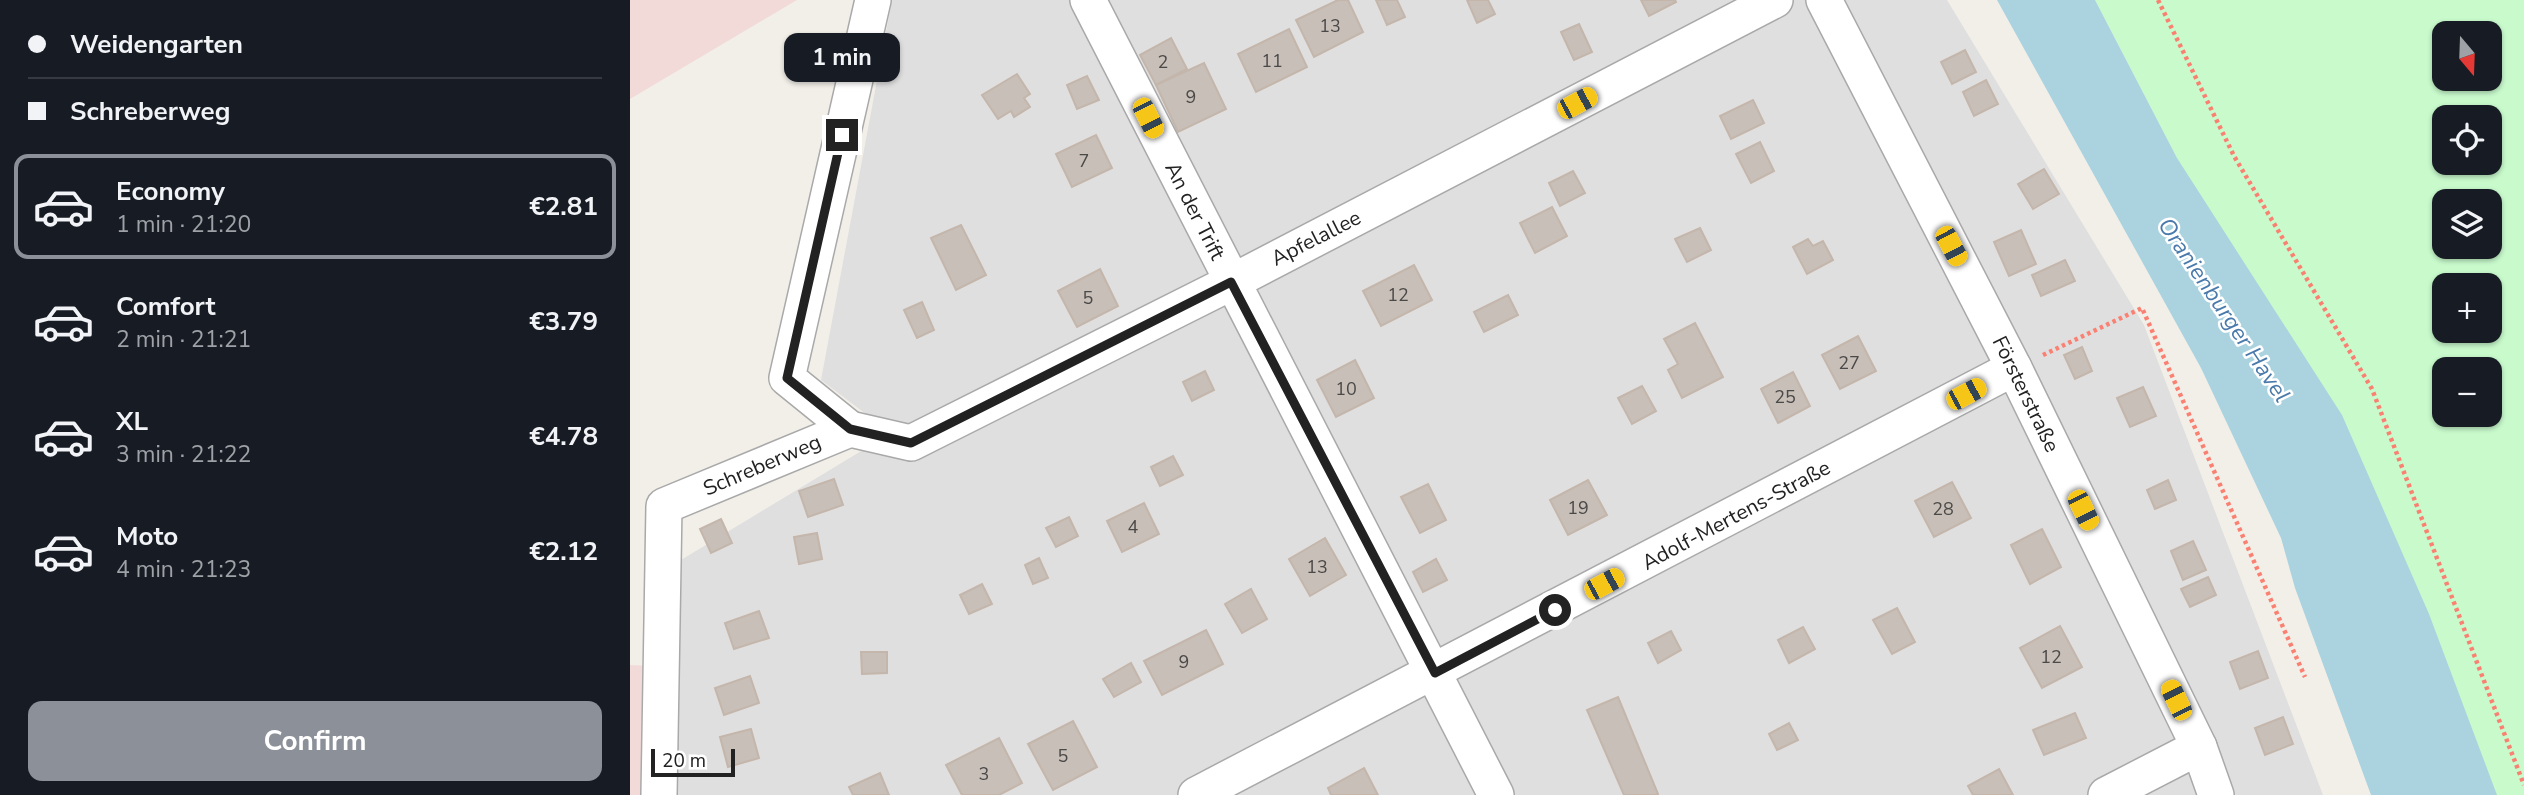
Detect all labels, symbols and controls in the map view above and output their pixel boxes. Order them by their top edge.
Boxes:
house number: 13 [1319,14,1341,38]
north arrow [2432,21,2502,91]
map controls [2432,21,2502,427]
text: Weidengarten [70,27,243,62]
callout: 1 min [784,33,900,82]
text: 1 min [812,42,872,73]
house number: 11 [1261,49,1283,73]
house number: 2 [1158,50,1168,74]
car [1554,84,1601,122]
house number: 9 [1186,85,1196,109]
text: Schreberweg [70,94,230,129]
car [1130,95,1167,141]
button: locate [2432,105,2502,175]
route end [826,119,858,151]
house number: 7 [1079,149,1089,173]
street label: An der Trift [1158,157,1232,265]
text: Economy [116,174,225,209]
icon: car [32,175,95,238]
text: €2.81 [529,189,598,224]
button: layers [2432,189,2502,259]
street label: Apfelallee [1266,203,1366,273]
text: 1 min · 21:20 [116,209,251,240]
water label: Oranienburger Havel [2151,212,2297,408]
car [1932,223,1971,269]
button: + [2432,273,2502,343]
house number: 12 [1387,283,1409,307]
house number: 5 [1083,286,1093,310]
text: Comfort [116,289,216,324]
icon: car [32,290,95,353]
text: €3.79 [529,304,598,339]
text: 2 min · 21:21 [116,324,251,355]
street label: Försterstraße [1986,331,2066,457]
house number: 27 [1838,351,1860,375]
button: − [2432,357,2502,427]
car [1943,375,1990,413]
house number: 10 [1335,377,1357,401]
house number: 25 [1774,385,1796,409]
text: XL [116,404,148,439]
icon: car [32,405,95,468]
text: €4.78 [529,419,598,454]
street label: Schreberweg [699,428,825,502]
text: 3 min · 21:22 [116,439,251,470]
street label: Adolf-Mertens-Straße [1637,453,1835,577]
car [2065,487,2102,533]
house number: 19 [1567,496,1589,520]
house number: 28 [1932,497,1954,521]
house number: 4 [1128,515,1139,539]
text: Moto [116,519,178,554]
icon: car [32,520,95,583]
text: €2.12 [529,534,598,569]
text: 4 min · 21:23 [116,554,251,585]
house number: 13 [1306,555,1328,579]
car [1581,565,1628,603]
route start [1539,594,1571,626]
house number: 12 [2040,645,2062,669]
house number: 9 [1179,650,1189,674]
car [2158,677,2195,723]
button: Confirm [28,701,602,781]
house number: 5 [1058,744,1068,768]
scale bar [651,746,735,778]
text: 20 m [662,748,706,774]
house number: 3 [979,762,989,786]

